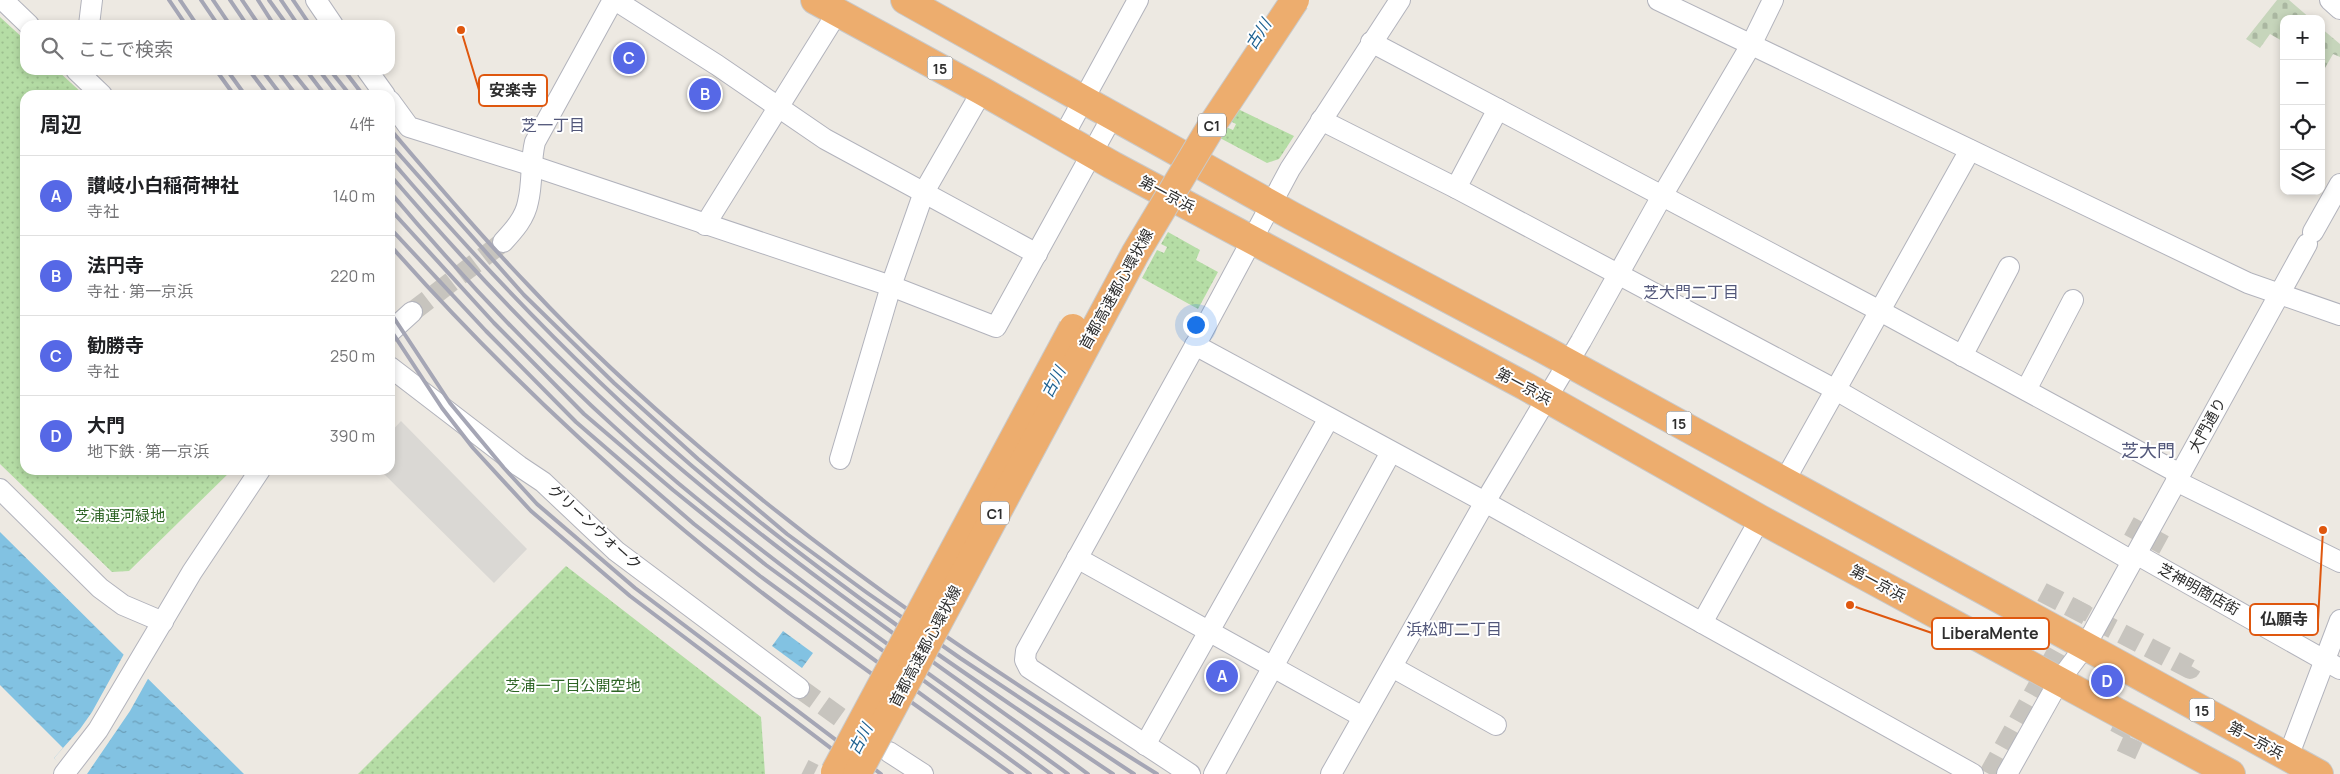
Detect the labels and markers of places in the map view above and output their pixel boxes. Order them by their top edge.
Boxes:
pin: C [613,39,645,77]
callout: 安楽寺 [479,75,547,106]
pin: B [689,75,721,113]
callout: 仏願寺 [2250,604,2318,635]
callout: LiberaMente [1932,618,2049,649]
pin: A [1206,657,1238,695]
pin: D [2091,662,2123,700]

